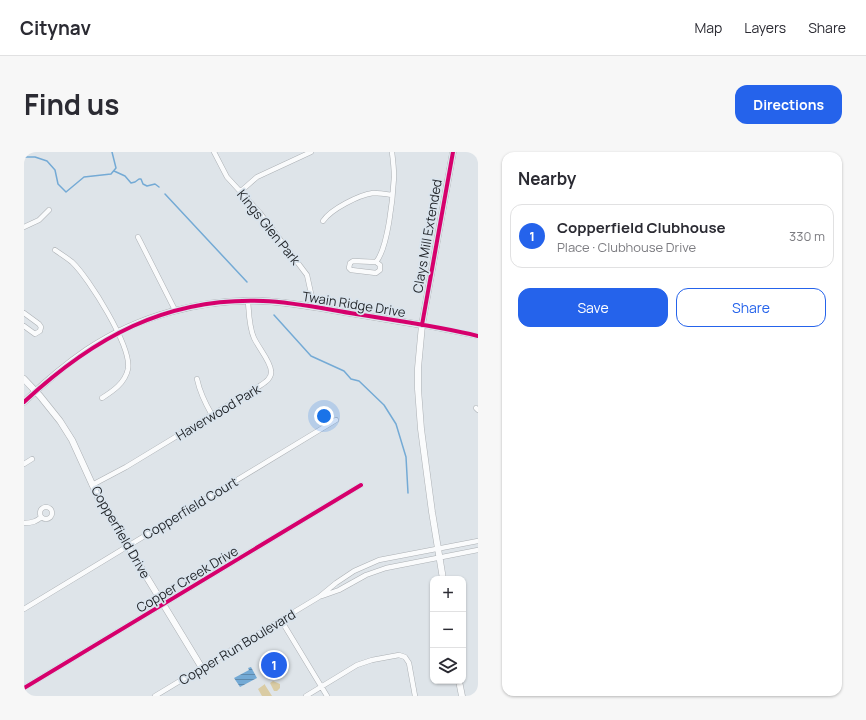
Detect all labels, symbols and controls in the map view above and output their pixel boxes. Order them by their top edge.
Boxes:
text: Citynav [20,15,91,41]
text: Map [694,18,722,37]
text: Layers [744,18,786,37]
text: Share [808,18,846,37]
text: Find us [24,85,119,123]
button: Directions [735,85,842,124]
text: Nearby [518,167,576,190]
street label: Clays Mill Extended [408,178,446,294]
street label: Kings Glen Park [233,186,305,269]
text: Copperfield Clubhouse [557,217,726,238]
text: 1 [529,227,535,245]
text: 330 m [789,227,825,245]
text: Place · Clubhouse Drive [557,238,696,256]
street label: Twain Ridge Drive [301,287,407,321]
button: Save [518,288,668,327]
button: Share [676,288,826,327]
street label: Haverwood Park [172,379,264,444]
your location [314,406,334,426]
street label: Copperfield Court [139,472,241,544]
street label: Copperfield Drive [87,483,155,582]
street label: Copper Creek Drive [133,541,242,617]
map controls [430,576,466,684]
button: + [430,576,466,612]
street label: Copper Run Boulevard [175,605,299,689]
button: − [430,612,466,648]
button: layers [430,648,466,684]
pin: 1 [261,650,287,680]

